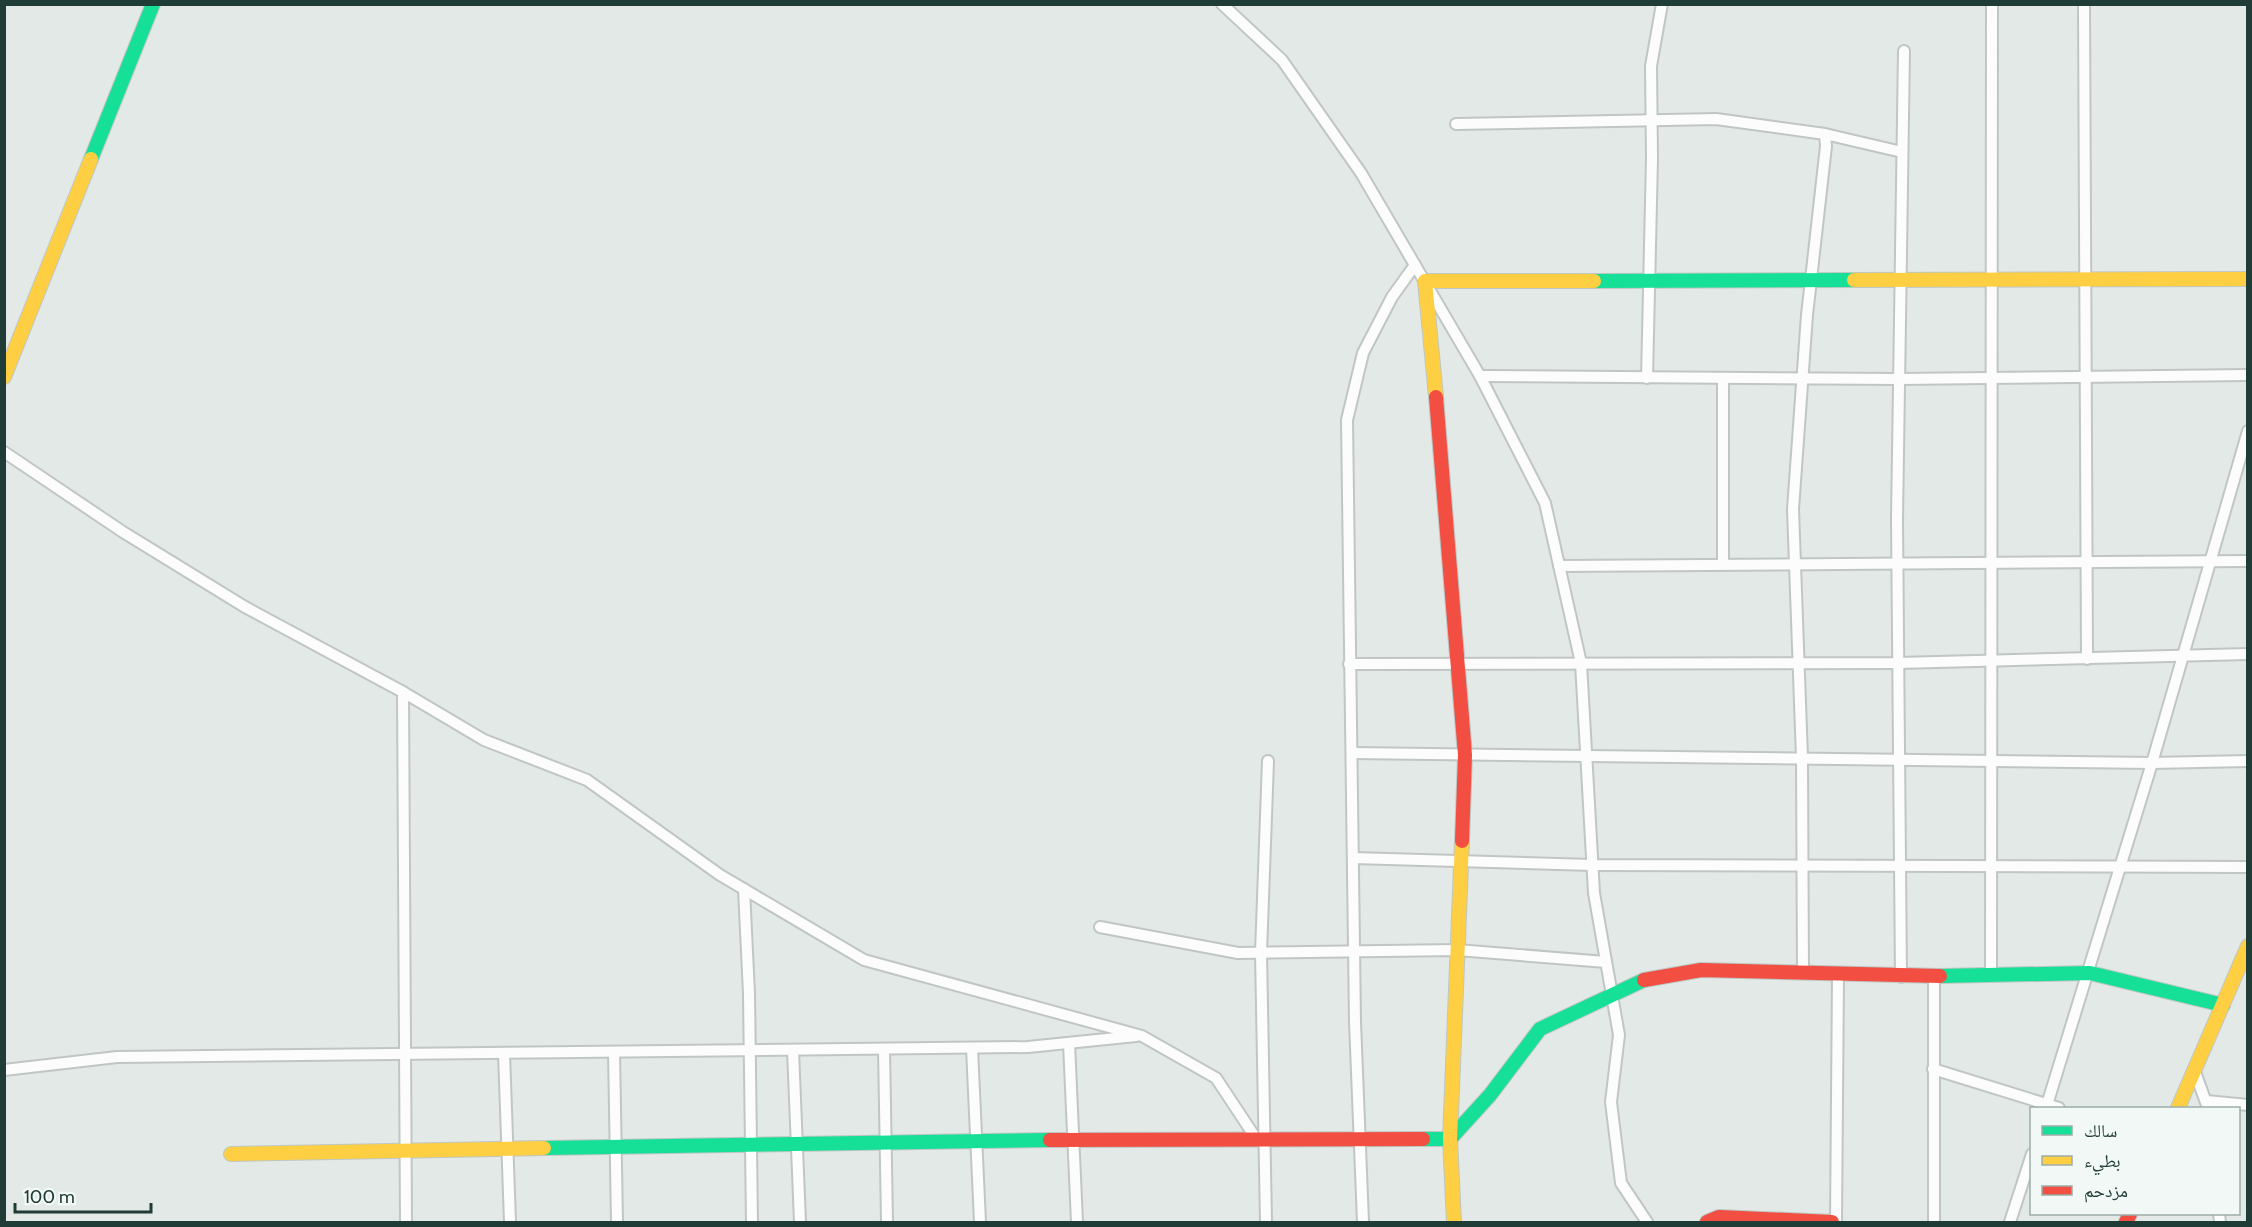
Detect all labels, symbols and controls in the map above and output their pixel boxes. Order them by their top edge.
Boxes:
legend [2030,1107,2240,1215]
text: سالك [2084,1120,2117,1142]
text: بطيء [2084,1150,2121,1176]
scale bar [15,1176,152,1214]
text: مزدحم [2084,1180,2128,1203]
text: 100 m [24,1186,75,1208]

